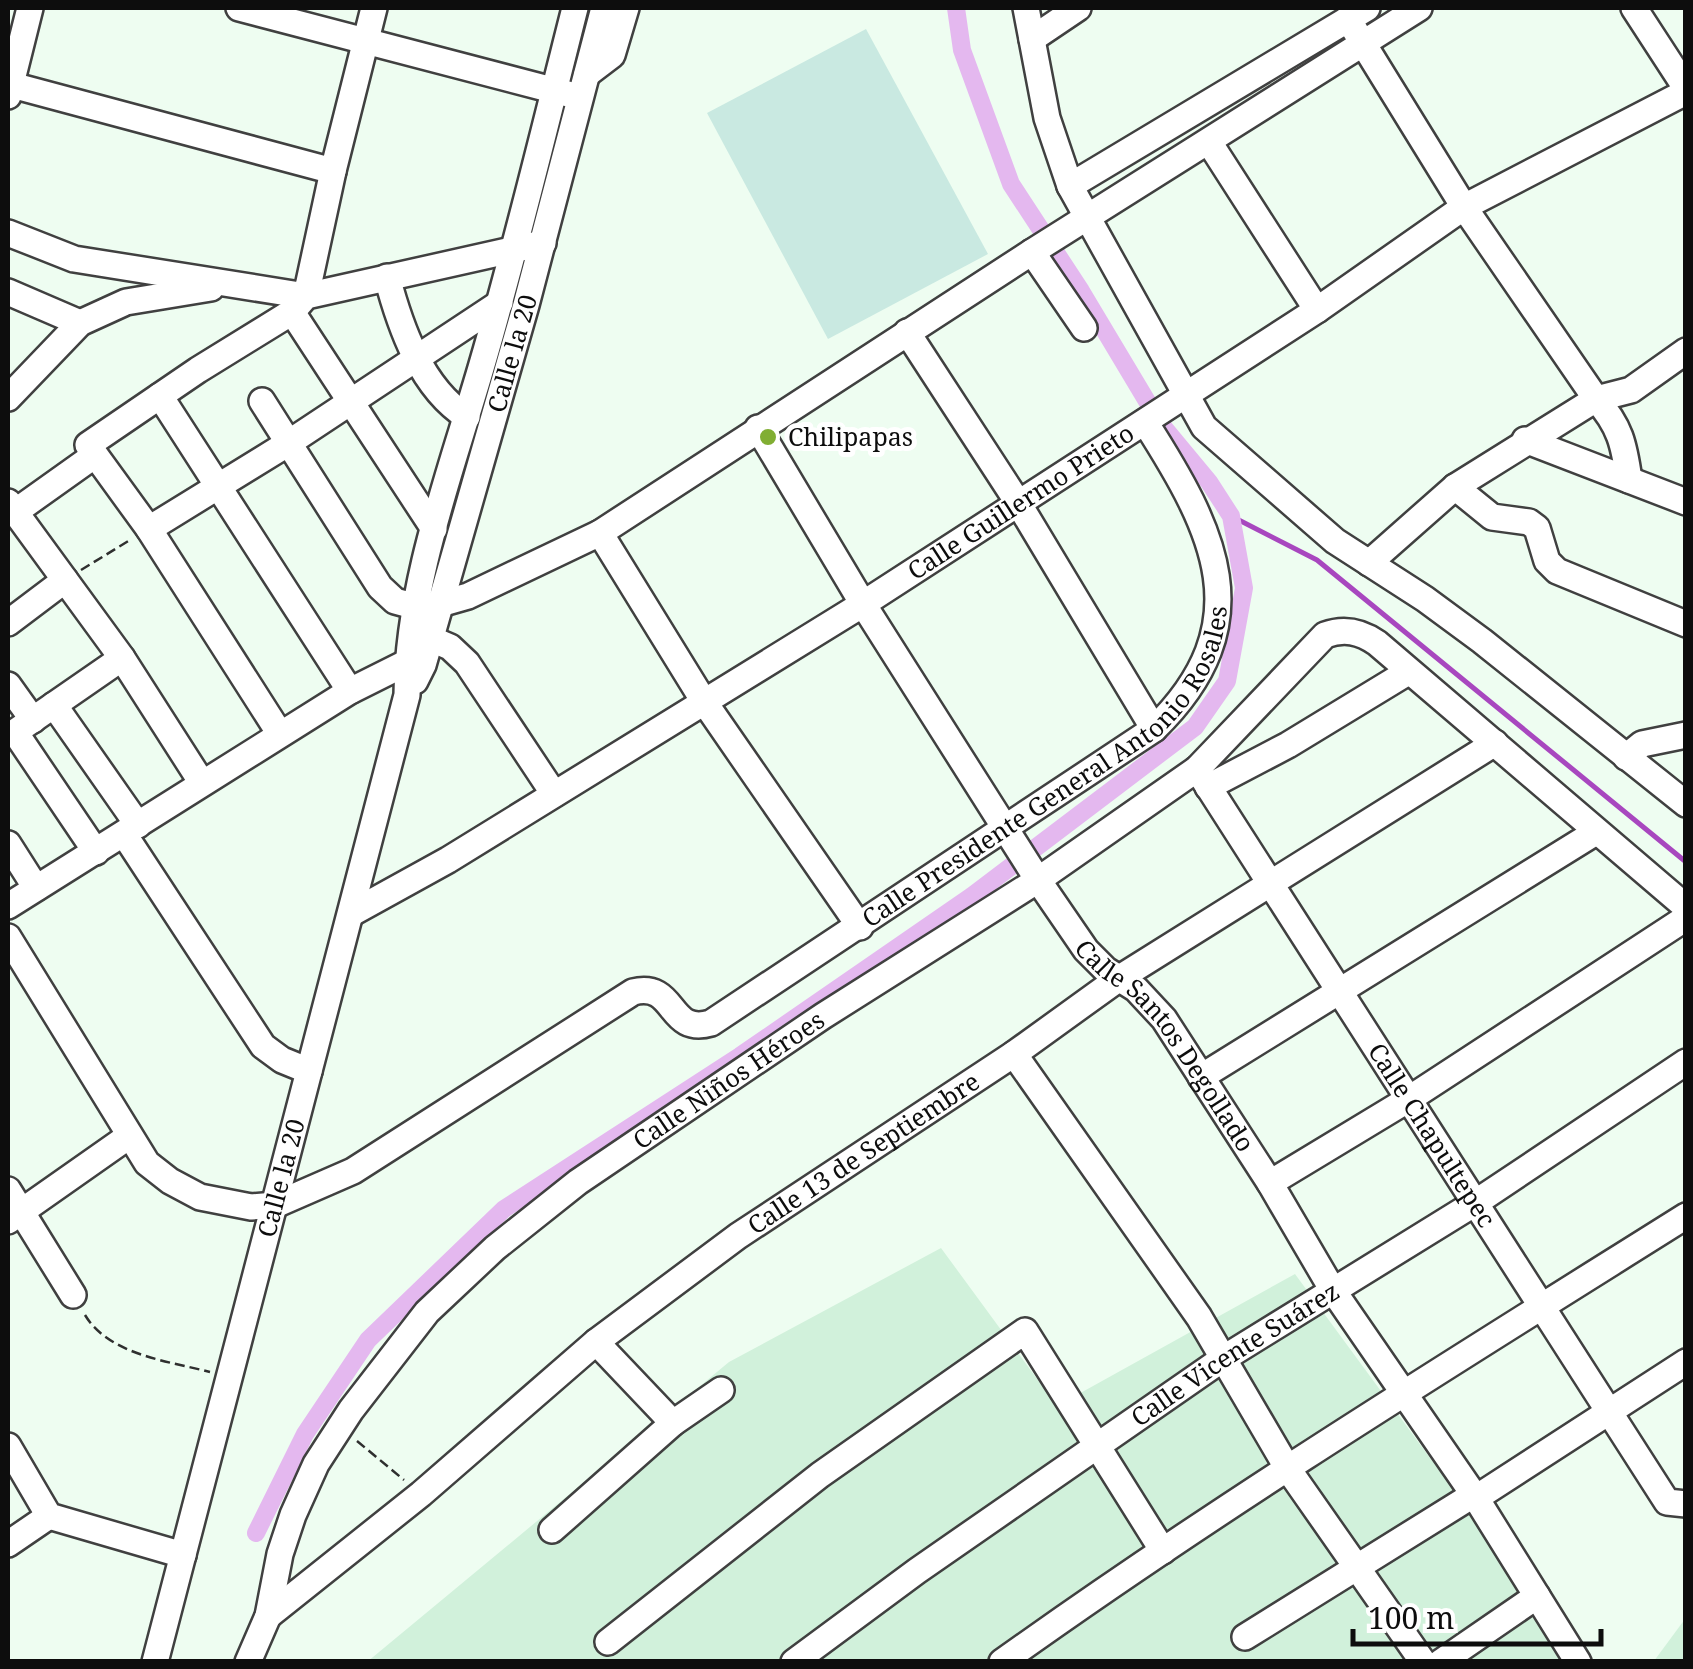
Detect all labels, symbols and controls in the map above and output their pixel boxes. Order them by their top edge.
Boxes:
street label: Calle la 20 [478,290,544,416]
street label: Calle Guillermo Prieto [900,415,1140,587]
place label: Chilipapas [788,419,913,453]
marker: Chilipapas [757,426,779,448]
street label: Calle Presidente General Antonio Rosales [855,604,1234,934]
street label: Calle Santos Degollado [1068,932,1263,1158]
street label: Calle Niños Héroes [626,1002,830,1156]
street label: Calle Chapultepec [1361,1036,1504,1233]
street label: Calle 13 de Septiembre [740,1064,986,1241]
street label: Calle la 20 [248,1115,312,1241]
street label: Calle Vicente Suárez [1124,1273,1345,1434]
scale bar [1353,1584,1600,1646]
text: 100 m [1368,1597,1454,1638]

